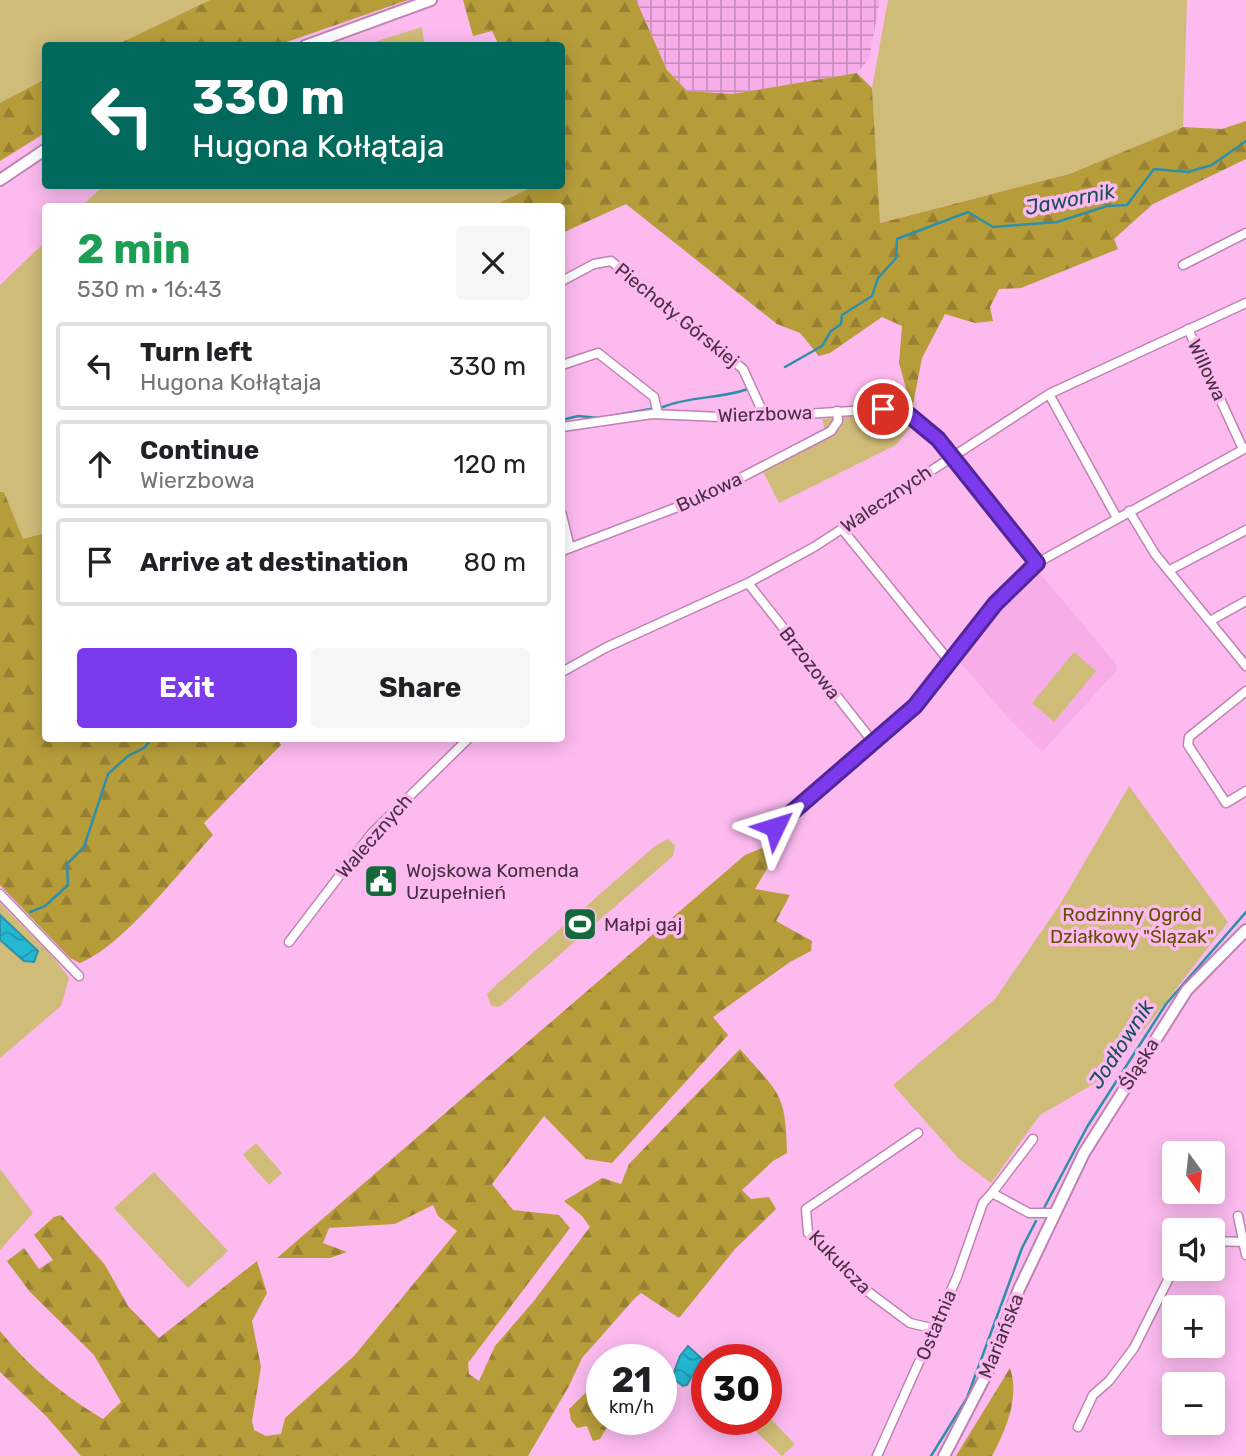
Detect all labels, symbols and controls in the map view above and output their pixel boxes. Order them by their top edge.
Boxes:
text: 330 m [192,68,345,126]
icon: left [77,70,168,161]
text: Hugona Kołłątaja [192,127,445,165]
water label: Jawornik [1023,178,1118,220]
text: 2 min [77,224,191,274]
button: close [456,226,530,300]
street label: Piechoty Górskiej [610,258,744,372]
text: 530 m · 16:43 [77,275,222,303]
street label: Willowa [1183,336,1231,404]
text: Turn left [140,337,252,368]
icon: left [81,347,119,385]
text: 330 m [449,351,526,382]
text: Hugona Kołłątaja [140,368,322,396]
pin [853,379,913,439]
icon: arrive [864,390,902,428]
street label: Wierzbowa [717,401,813,427]
text: Continue [140,435,259,466]
icon: ahead [81,445,119,483]
text: 120 m [454,449,526,480]
street label: Walecznych [836,460,936,538]
text: Wierzbowa [140,466,255,494]
street label: Bukowa [673,467,745,517]
icon: arrive [81,543,119,581]
text: Arrive at destination [140,547,408,578]
text: 80 m [463,547,526,578]
street label: Brzozowa [774,622,846,704]
button: Exit [77,648,297,728]
button: Share [311,648,530,728]
street label: Walecznych [331,789,417,883]
position arrow [738,790,812,864]
place label: Wojskowa Komenda Uzupełnień [406,859,579,904]
public building icon: Wojskowa Komenda Uzupełnień [362,862,400,900]
park label: Rodzinny Ogród Działkowy "Ślązak" [1050,903,1214,948]
sports icon: Małpi gaj [561,905,599,943]
place label: Małpi gaj [604,913,682,936]
water label: Jodłownik [1083,994,1160,1093]
street label: Śląska [1114,1034,1164,1094]
north arrow [1162,1141,1225,1204]
map controls [1162,1141,1225,1435]
button: sound [1162,1218,1225,1281]
street label: Kukułcza [804,1225,876,1299]
street label: Ostatnia [911,1286,961,1364]
street label: Mariańska [974,1290,1028,1382]
button: + [1162,1295,1225,1358]
speed limit sign: 30 [691,1344,782,1435]
text: 21 [611,1359,652,1401]
button: − [1162,1372,1225,1435]
text: km/h [609,1396,654,1418]

